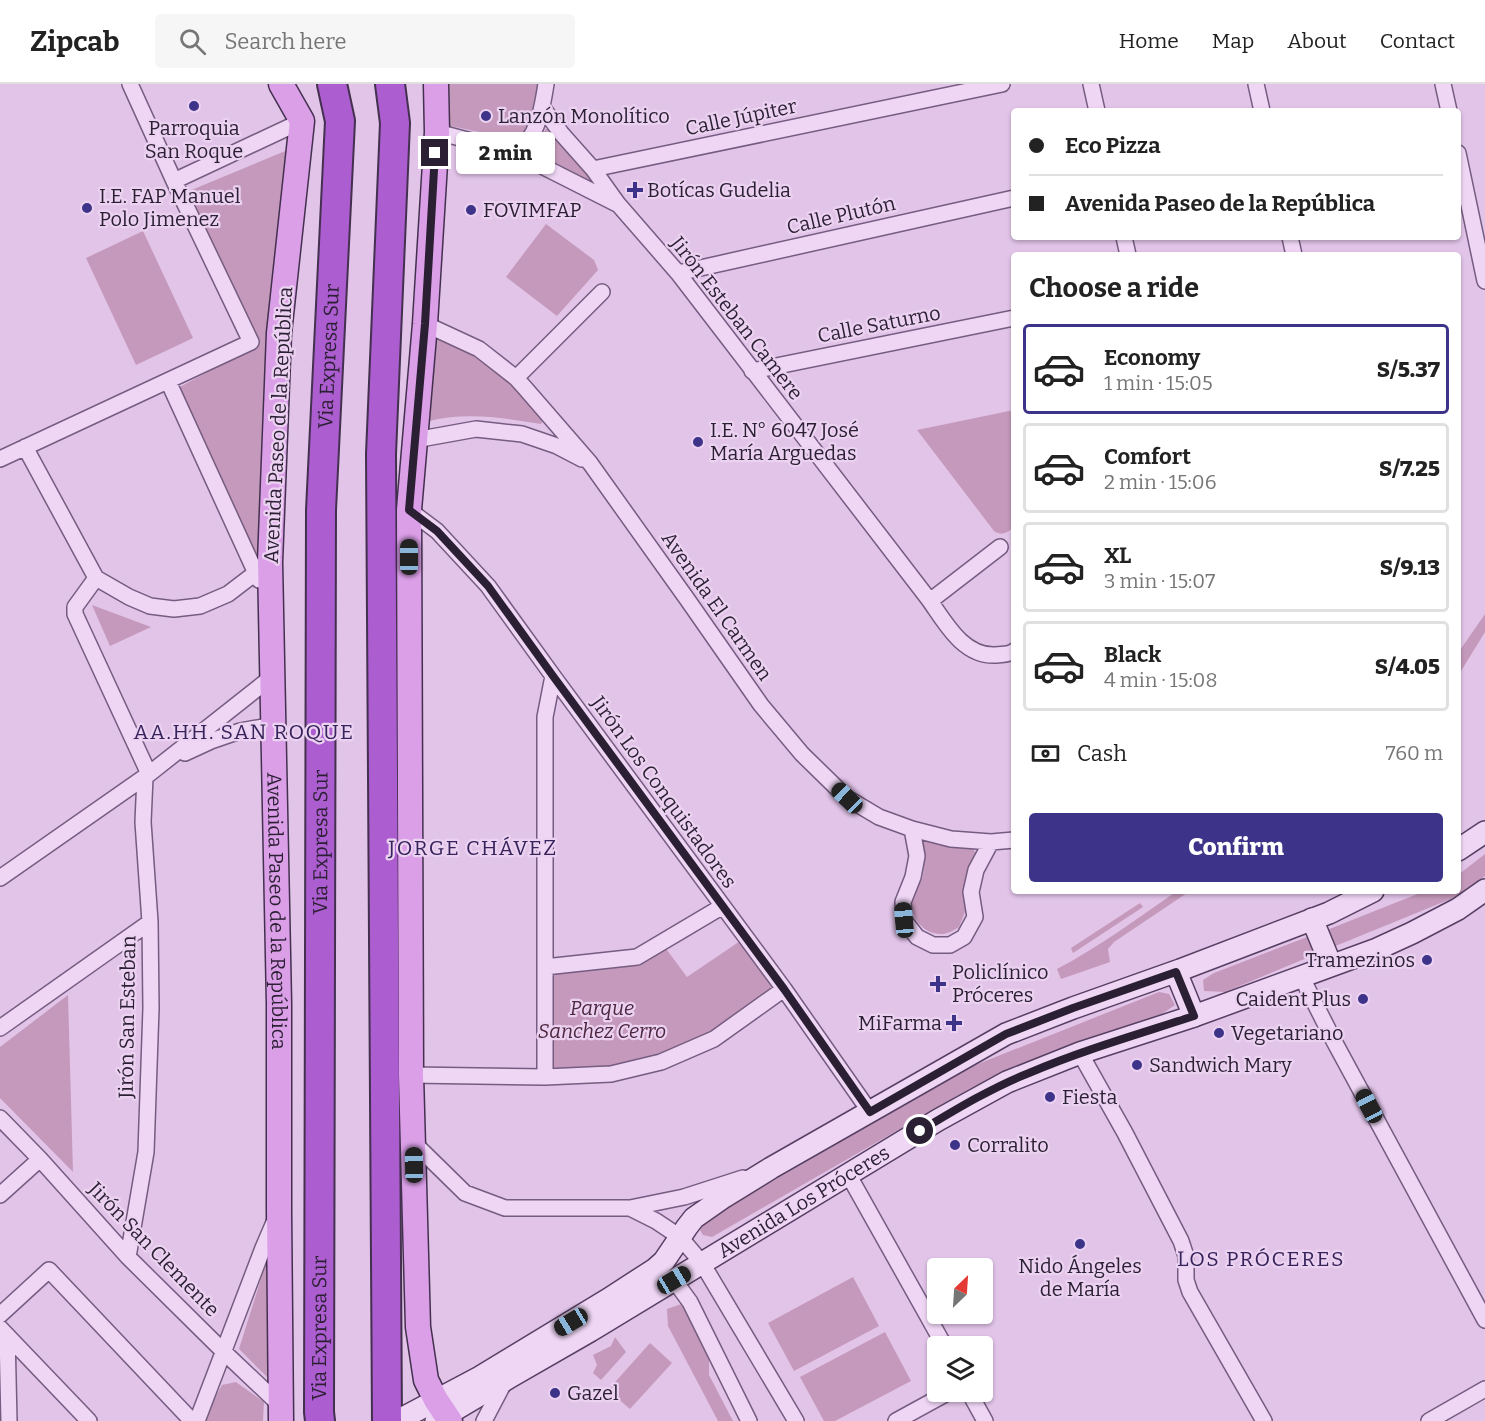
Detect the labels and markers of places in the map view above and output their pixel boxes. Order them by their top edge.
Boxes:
marker: Parroquia San Roque [187,99,201,113]
place label: Lanzón Monolítico [498,104,670,128]
marker: Lanzón Monolítico [479,109,493,123]
place label: Parroquia San Roque [145,116,243,163]
place label: Botícas Gudelia [647,178,791,202]
marker: Botícas Gudelia [628,183,642,197]
place label: I.E. FAP Manuel Polo Jimenez [99,184,241,231]
place label: FOVIMFAP [483,198,581,222]
marker: I.E. FAP Manuel Polo Jimenez [80,201,94,215]
marker: FOVIMFAP [464,203,478,217]
place label: I.E. N° 6047 José María Arguedas [710,418,859,465]
marker: I.E. N° 6047 José María Arguedas [691,435,705,449]
place label: Tramezinos [1305,948,1415,972]
marker: Tramezinos [1420,953,1434,967]
place label: Policlínico Próceres [952,960,1048,1007]
marker: Policlínico Próceres [929,975,947,993]
place label: Caident Plus [1236,987,1351,1011]
marker: Caident Plus [1356,992,1370,1006]
place label: MiFarma [858,1011,942,1035]
marker: MiFarma [947,1016,961,1030]
place label: Vegetariano [1231,1021,1344,1045]
marker: Vegetariano [1212,1026,1226,1040]
place label: Sandwich Mary [1149,1053,1292,1077]
marker: Sandwich Mary [1130,1058,1144,1072]
place label: Fiesta [1062,1085,1117,1109]
marker: Fiesta [1043,1090,1057,1104]
place label: Corralito [967,1133,1049,1157]
marker: Corralito [948,1138,962,1152]
marker: Nido Ángeles de María [1073,1237,1087,1251]
place label: Nido Ángeles de María [1018,1254,1142,1301]
place label: Gazel [567,1381,619,1405]
marker: Gazel [548,1386,562,1400]

